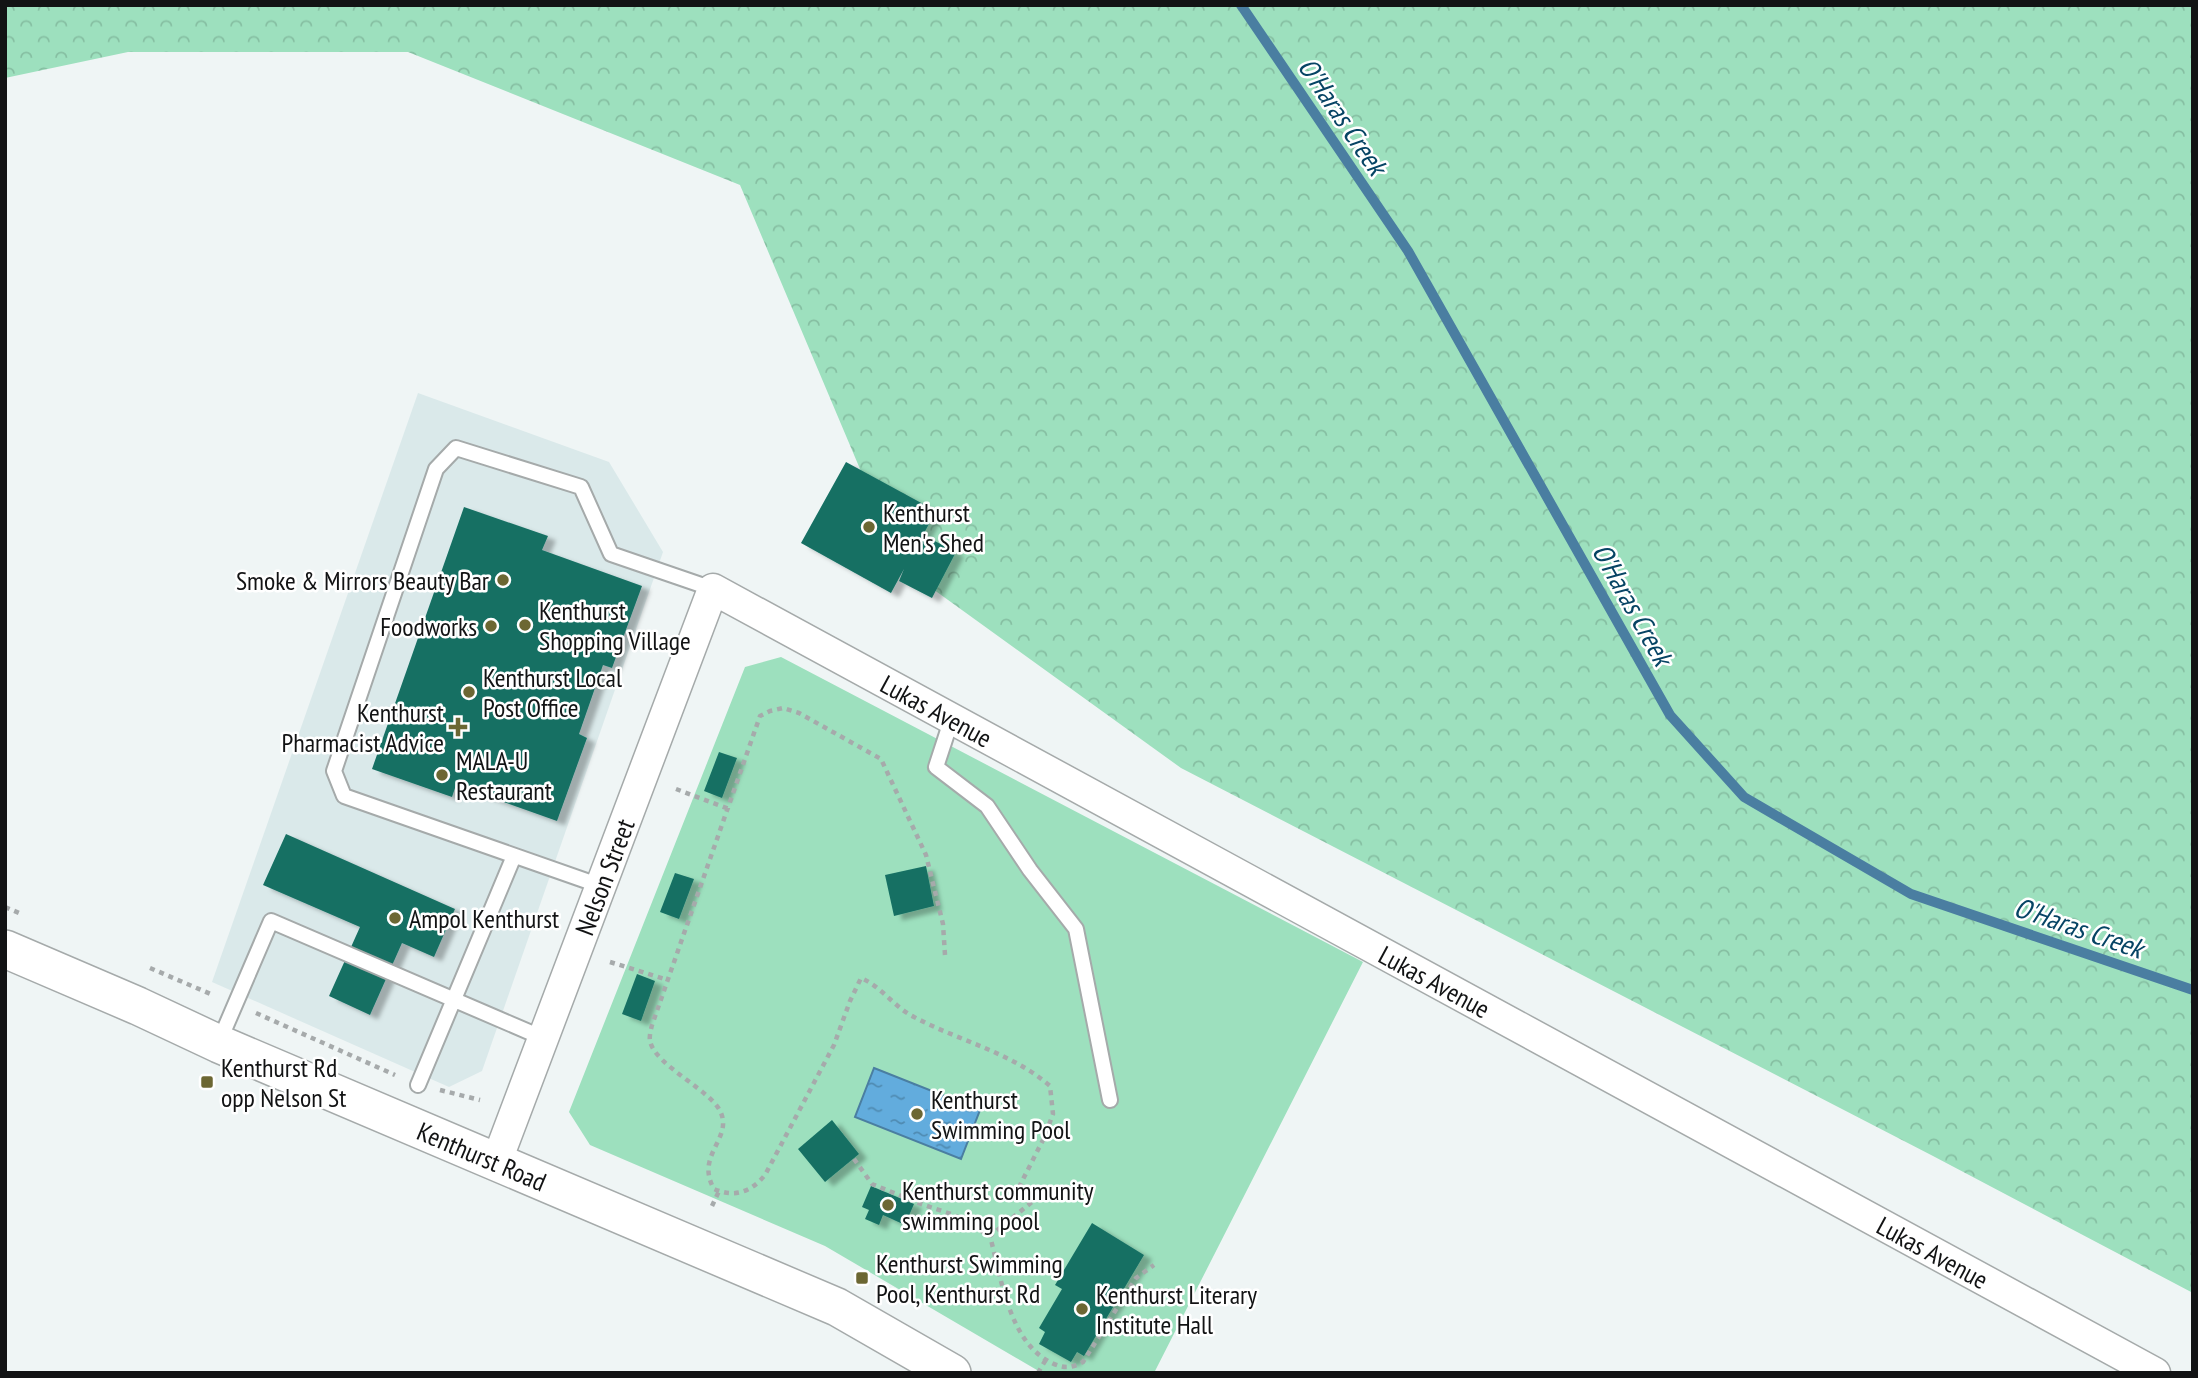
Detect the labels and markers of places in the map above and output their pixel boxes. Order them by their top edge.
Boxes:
place label: Kenthurst Men's Shed [883,496,984,559]
marker: Kenthurst Men's Shed [861,519,877,535]
place label: Smoke & Mirrors Beauty Bar [236,564,489,597]
marker: Smoke & Mirrors Beauty Bar [495,572,511,588]
place label: Kenthurst Shopping Village [539,594,691,657]
place label: Foodworks [380,610,477,643]
marker: Kenthurst Shopping Village [517,617,533,633]
marker: Foodworks [483,618,499,634]
place label: Kenthurst Local Post Office [483,661,622,724]
marker: Kenthurst Local Post Office [461,684,477,700]
place label: Kenthurst Pharmacist Advice [281,696,444,759]
marker: Kenthurst Pharmacist Advice [450,719,466,735]
place label: MALA-U Restaurant [456,744,552,807]
marker: MALA-U Restaurant [434,767,450,783]
place label: Ampol Kenthurst [409,902,559,935]
marker: Ampol Kenthurst [387,910,403,926]
place label: Kenthurst Rd opp Nelson St [221,1051,346,1114]
marker: Kenthurst Rd opp Nelson St [199,1074,215,1090]
place label: Kenthurst Swimming Pool [931,1083,1070,1146]
marker: Kenthurst Swimming Pool [909,1106,925,1122]
place label: Kenthurst community swimming pool [902,1174,1094,1237]
marker: Kenthurst community swimming pool [880,1197,896,1213]
place label: Kenthurst Swimming Pool, Kenthurst Rd [876,1247,1063,1310]
marker: Kenthurst Swimming Pool, Kenthurst Rd [854,1270,870,1286]
place label: Kenthurst Literary Institute Hall [1096,1278,1257,1341]
marker: Kenthurst Literary Institute Hall [1074,1301,1090,1317]

